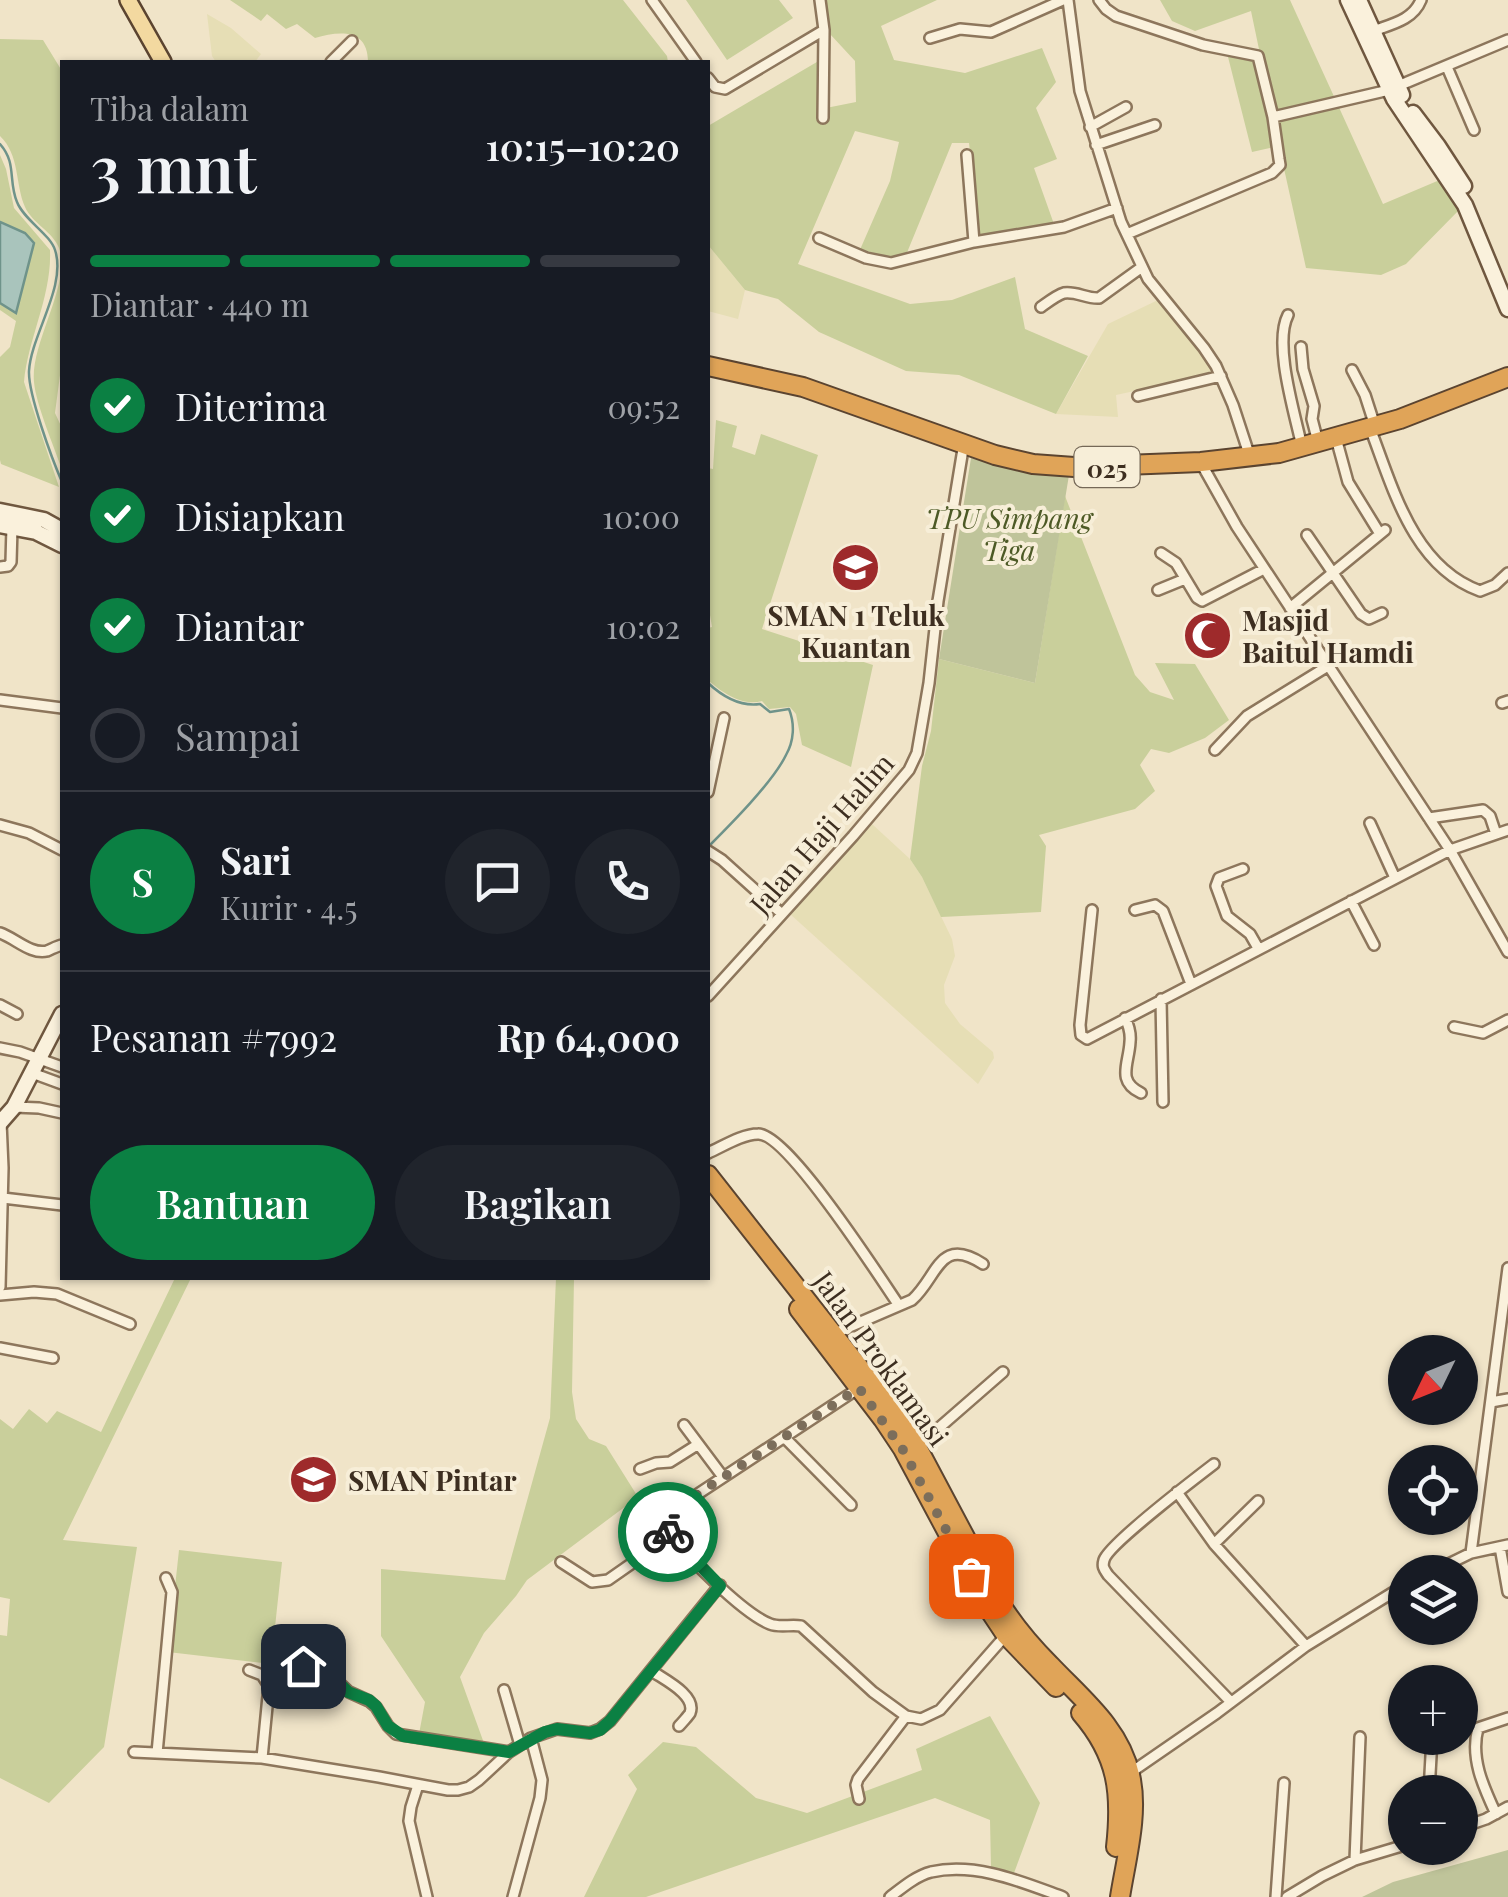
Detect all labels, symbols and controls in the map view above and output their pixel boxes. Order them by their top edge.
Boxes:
text: Tiba dalam [90,86,249,129]
text: 10:15–10:20 [485,120,680,171]
text: 3 mnt [90,123,257,209]
text: Diantar · 440 m [90,282,309,325]
icon: check [90,378,145,433]
text: Diterima [175,380,327,431]
text: 09:52 [607,384,680,427]
road number: 025 [1074,447,1140,487]
icon: check [90,488,145,543]
text: Disiapkan [175,490,345,541]
text: 10:00 [602,494,680,537]
park label: TPU Simpang Tiga [926,499,1095,568]
school or university icon: SMAN 1 Teluk Kuantan [830,541,882,593]
place label: SMAN 1 Teluk Kuantan [767,596,945,665]
icon: check [90,598,145,653]
text: Diantar [175,600,305,651]
place label: Masjid Baitul Hamdi [1242,601,1414,670]
text: 10:02 [606,604,680,647]
mosque icon: Masjid Baitul Hamdi [1181,609,1233,661]
text: Sampai [175,710,300,761]
street label: Jalan Haji Halim [740,745,901,922]
button: chat [445,829,550,934]
button: phone [575,829,680,934]
text: Sari [220,834,292,885]
text: S [131,856,154,907]
text: Kurir · 4.5 [220,885,358,928]
text: Pesanan #7992 [90,1011,337,1062]
text: Rp 64,000 [497,1011,680,1062]
button: Bantuan [90,1145,375,1260]
button: Bagikan [395,1145,680,1260]
street label: Jalan Proklamasi [805,1262,958,1453]
north arrow [1388,1335,1478,1425]
map controls [1388,1335,1478,1865]
button: locate [1388,1445,1478,1535]
school or university icon: SMAN Pintar [287,1453,339,1505]
place label: SMAN Pintar [348,1461,517,1498]
courier [618,1482,718,1582]
icon: bike [641,1505,696,1560]
pin [929,1534,1014,1619]
icon: bag [944,1549,999,1604]
button: layers [1388,1555,1478,1645]
pin [261,1624,346,1709]
icon: home [276,1639,331,1694]
button: + [1388,1665,1478,1755]
button: − [1388,1775,1478,1865]

